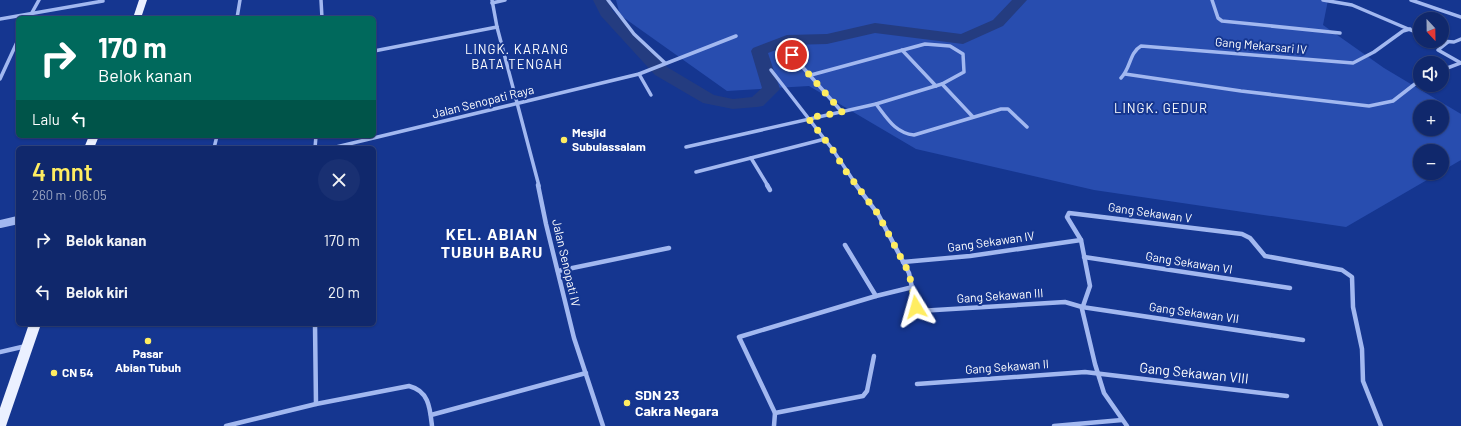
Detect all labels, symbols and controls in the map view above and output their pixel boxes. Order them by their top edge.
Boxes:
north arrow [1413,12,1449,48]
map controls [1413,12,1449,180]
text: 170 m [98,30,167,64]
icon: right [32,32,84,84]
street label: Gang Mekarsari IV [1215,34,1307,56]
pin [775,38,809,72]
district label: LINGK. KARANG BATA TENGAH [465,41,569,72]
icon: arrive [781,44,803,66]
button: sound [1413,56,1449,92]
text: Belok kanan [98,64,192,86]
street label: Jalan Senopati Raya [430,82,535,120]
district label: LINGK. GEDUR [1114,100,1208,116]
button: + [1413,100,1449,136]
icon: left [68,108,90,130]
text: Lalu [32,110,60,128]
place label: Mesjid Subulassalam [572,125,646,153]
marker: Mesjid Subulassalam [559,135,569,145]
button: − [1413,144,1449,180]
text: 4 mnt [32,157,93,186]
button: close [318,159,360,201]
text: 260 m · 06:05 [32,187,107,203]
street label: Gang Sekawan V [1107,199,1193,225]
street label: Jalan Senopati IV [550,217,584,308]
district label: KEL. ABIAN TUBUH BARU [441,224,543,261]
street label: Gang Sekawan IV [946,228,1035,254]
icon: right [32,229,54,251]
text: Belok kanan [66,231,146,249]
text: 170 m [324,231,360,249]
street label: Gang Sekawan VI [1145,248,1234,276]
icon: left [32,281,54,303]
text: Belok kiri [66,283,128,301]
text: 20 m [328,283,360,301]
street label: Gang Sekawan III [956,285,1044,305]
position arrow [895,286,937,328]
street label: Gang Sekawan VII [1148,299,1240,325]
marker: Pasar Abian Tubuh [143,336,153,346]
place label: Pasar Abian Tubuh [115,346,181,374]
street label: Gang Sekawan II [965,356,1049,376]
street label: Gang Sekawan VIII [1139,358,1249,387]
place label: CN 54 [62,365,93,379]
marker: CN 54 [49,368,59,378]
place label: SDN 23 Cakra Negara [635,386,719,419]
marker: SDN 23 Cakra Negara [622,398,632,408]

